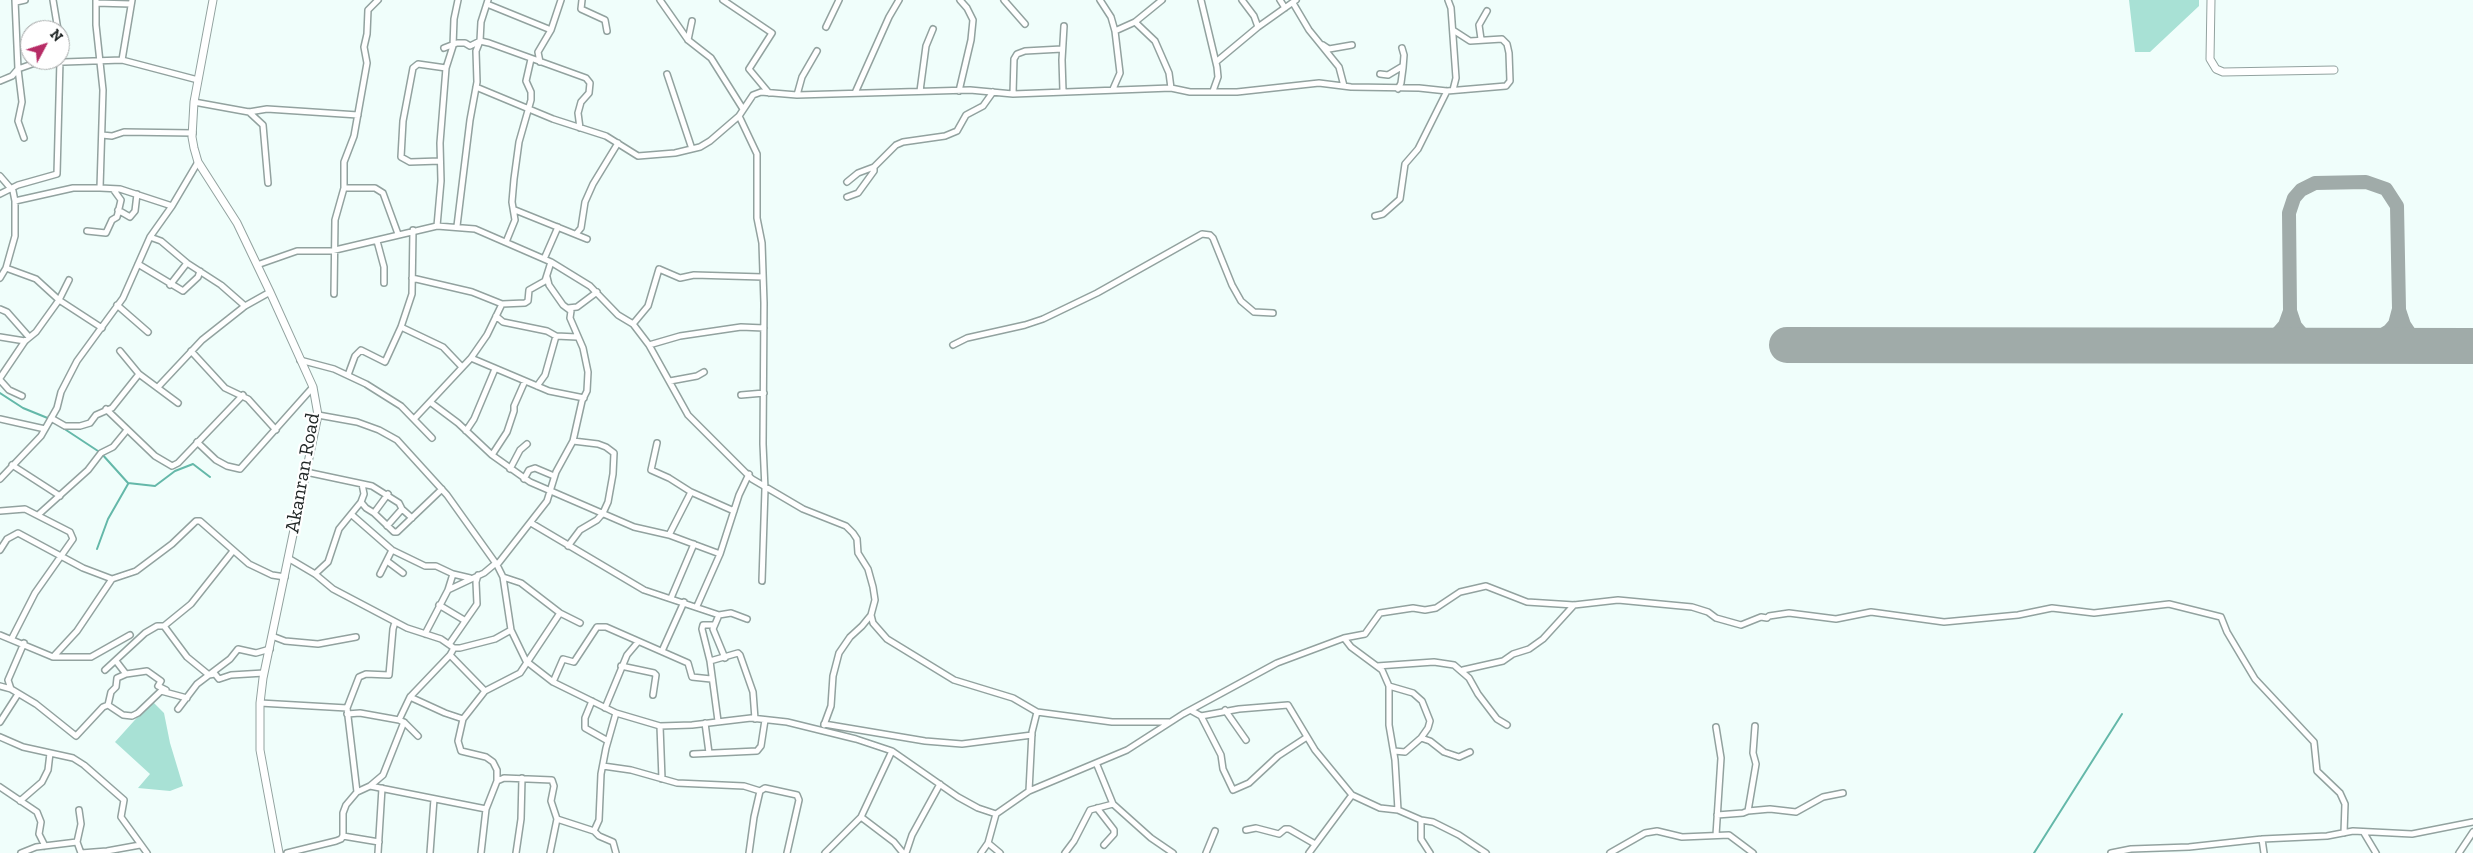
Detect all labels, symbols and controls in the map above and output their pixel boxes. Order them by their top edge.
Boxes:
north arrow [20,20,70,70]
text: N [46,26,66,45]
street label: Akanran Road [281,411,325,535]

